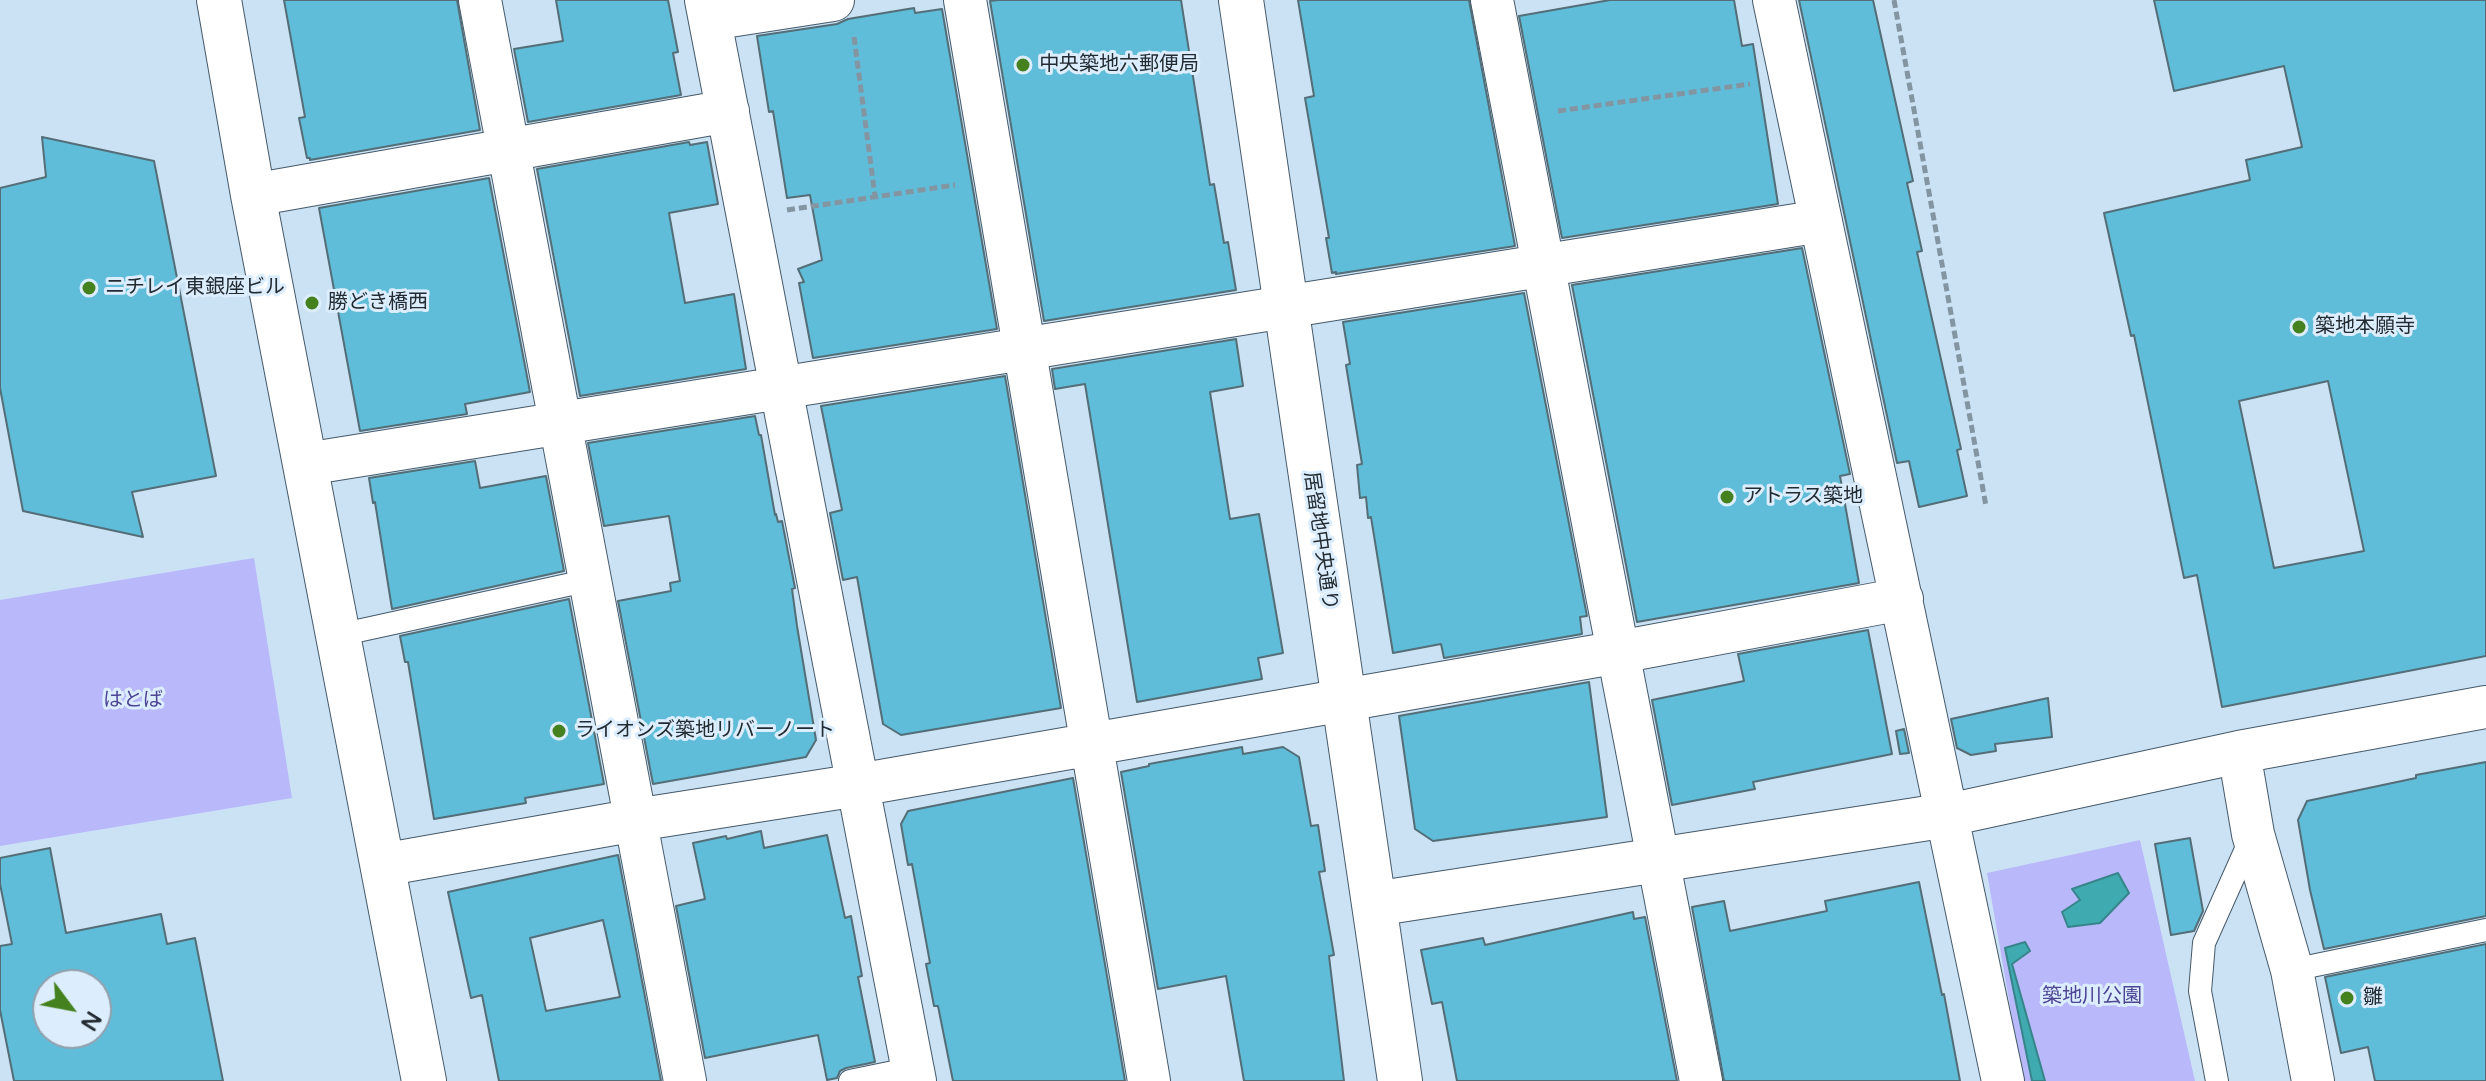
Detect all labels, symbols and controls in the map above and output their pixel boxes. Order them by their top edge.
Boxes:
place label: 中央築地六郵便局 [1039,53,1199,77]
marker: 中央築地六郵便局 [1014,56,1032,74]
place label: ニチレイ東銀座ビル [105,276,285,300]
marker: ニチレイ東銀座ビル [80,279,98,297]
place label: 勝どき橋西 [328,291,428,315]
marker: 勝どき橋西 [303,294,321,312]
place label: 築地本願寺 [2315,315,2415,339]
marker: 築地本願寺 [2290,318,2308,336]
street label: 居留地中央通り [1298,470,1342,612]
place label: アトラス築地 [1743,485,1863,509]
marker: アトラス築地 [1718,488,1736,506]
park label: はとば [103,689,163,713]
place label: ライオンズ築地リバーノート [575,719,835,743]
marker: ライオンズ築地リバーノート [550,722,568,740]
north arrow [32,969,112,1049]
park label: 築地川公園 [2042,985,2142,1009]
place label: 雛 [2363,986,2383,1010]
marker: 雛 [2338,989,2356,1007]
text: N [75,1006,106,1035]

